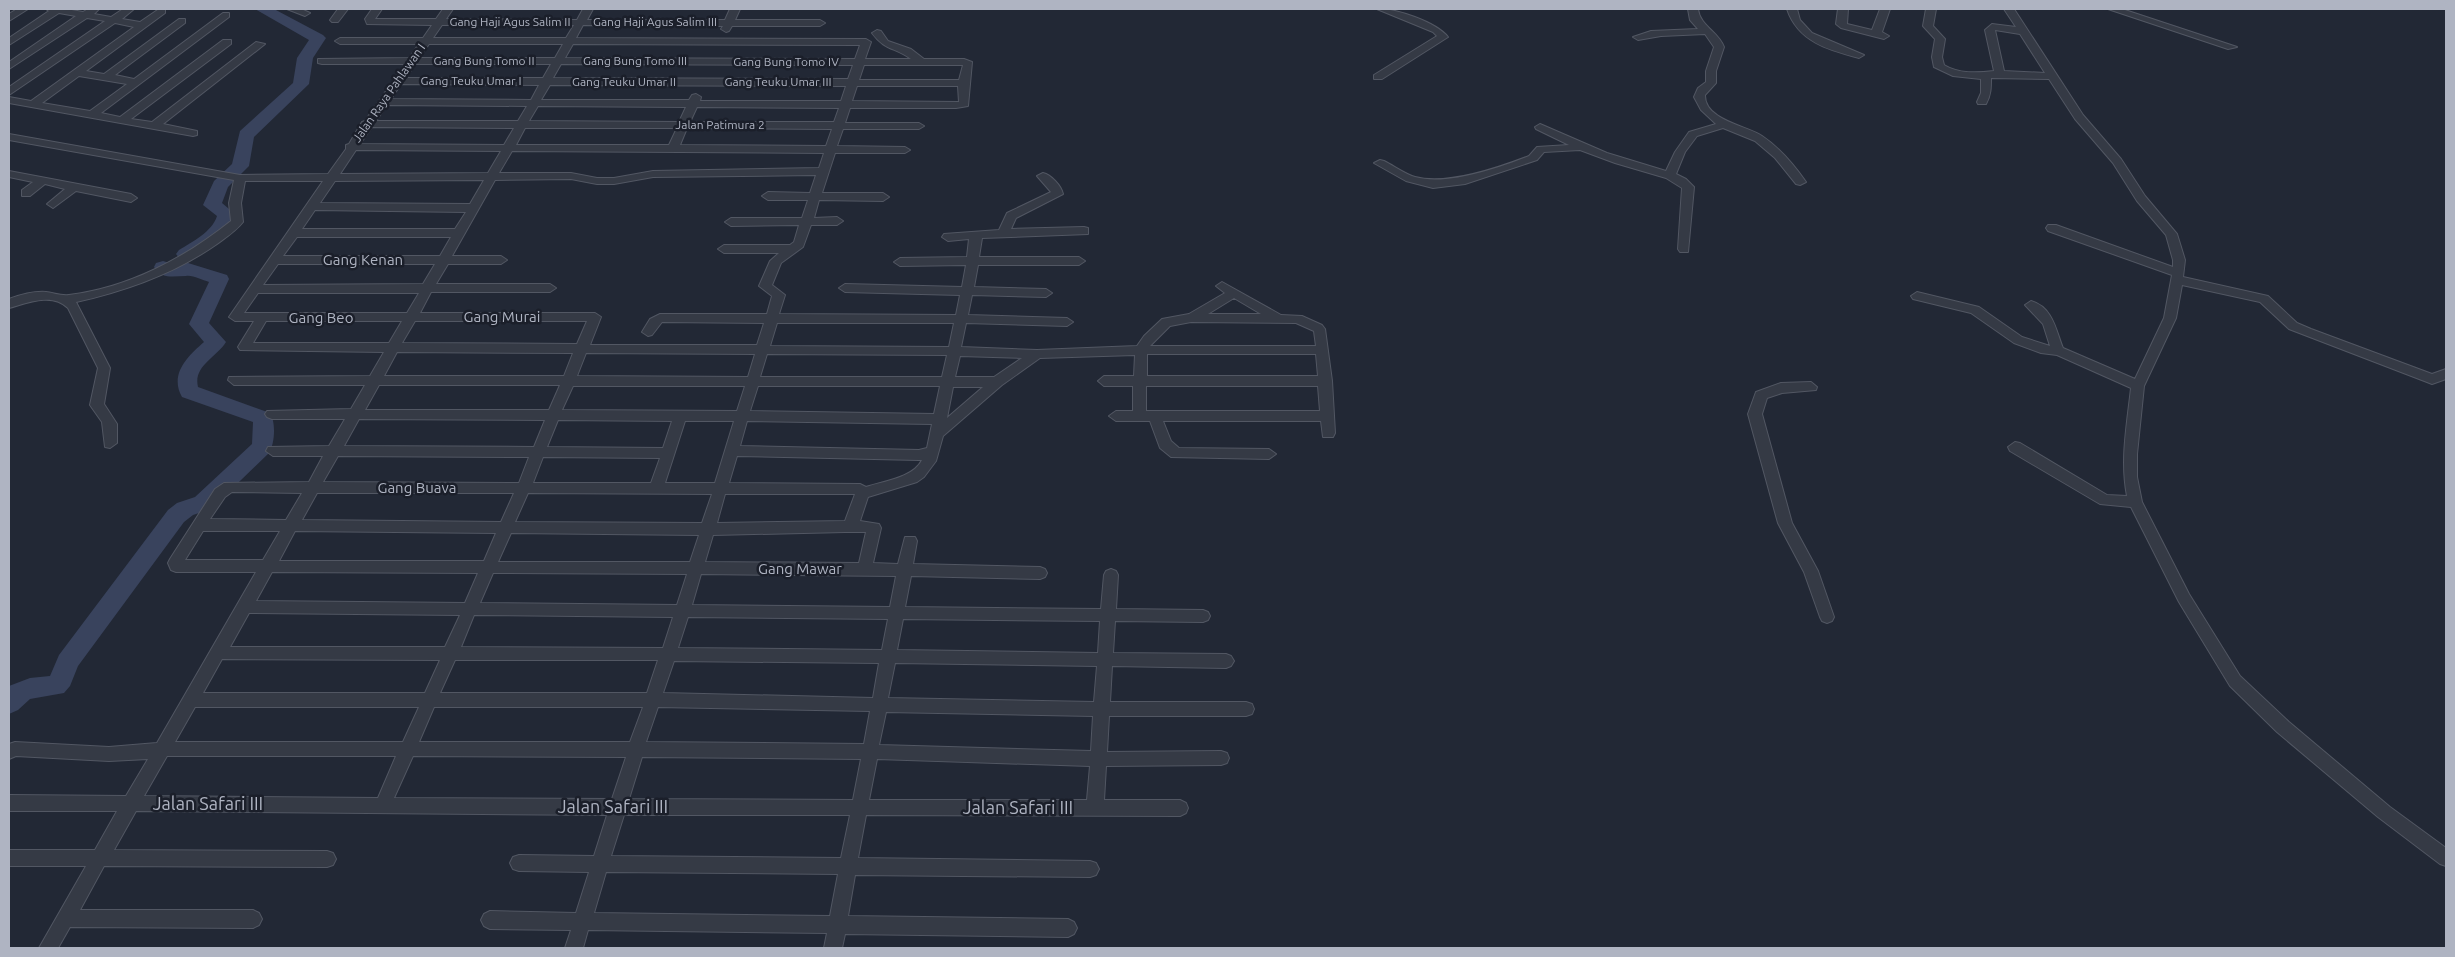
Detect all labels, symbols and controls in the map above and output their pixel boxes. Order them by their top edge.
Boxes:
street label: Gang Haji Agus Salim II [449,15,571,28]
street label: Gang Haji Agus Salim III [593,15,717,28]
street label: Jalan Raya Pahlawan I [350,41,427,144]
street label: Gang Bung Tomo II [434,54,534,67]
street label: Gang Bung Tomo III [583,54,687,67]
street label: Gang Bung Tomo IV [733,55,839,68]
street label: Gang Teuku Umar I [421,74,521,87]
street label: Gang Teuku Umar II [572,75,676,88]
street label: Gang Teuku Umar III [724,75,832,88]
street label: Jalan Patimura 2 [675,118,765,131]
street label: Gang Kenan [323,251,403,268]
street label: Gang Murai [464,308,540,325]
street label: Gang Beo [289,309,353,326]
street label: Gang Buava [377,479,457,496]
street label: Gang Mawar [758,560,842,577]
street label: Jalan Safari III [153,793,263,813]
street label: Jalan Safari III [558,796,668,816]
street label: Jalan Safari III [963,797,1073,817]

